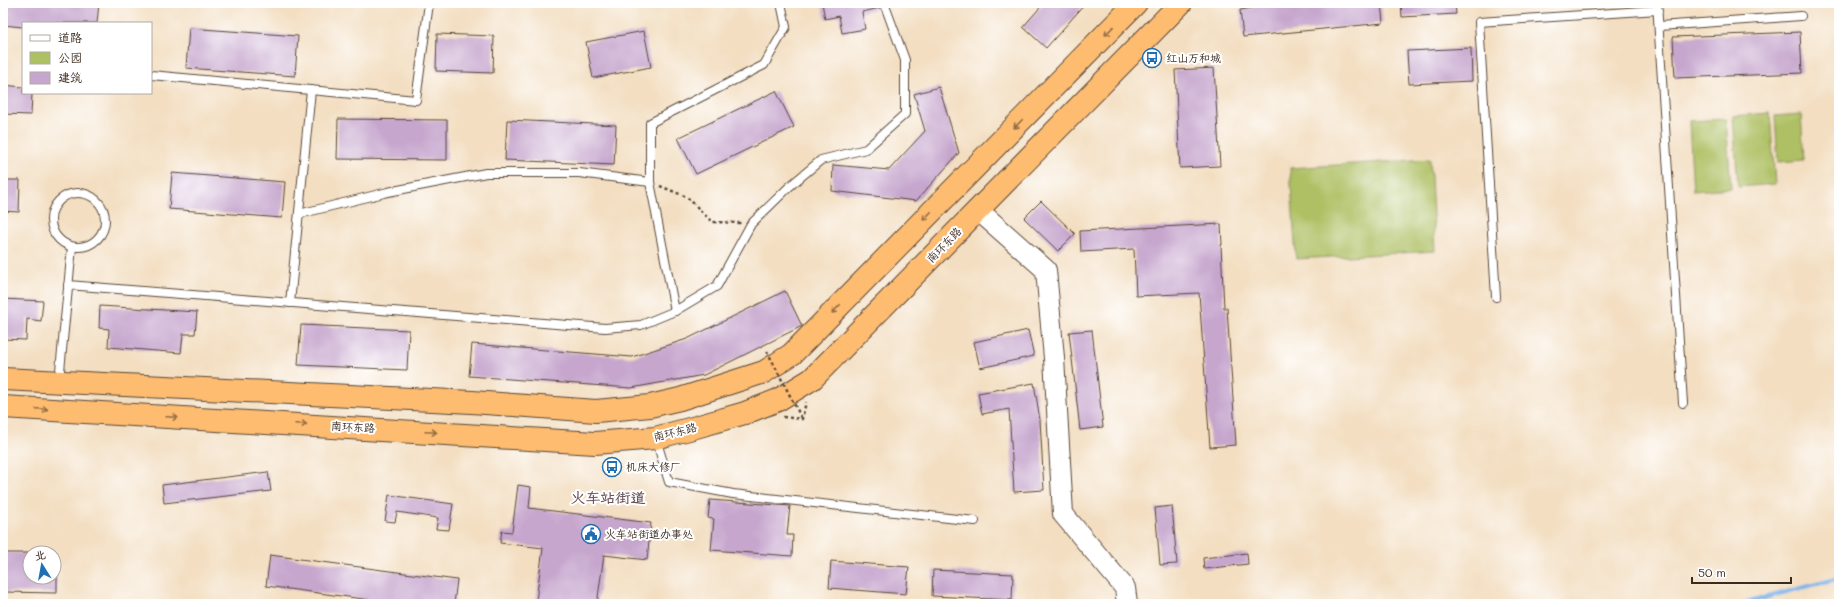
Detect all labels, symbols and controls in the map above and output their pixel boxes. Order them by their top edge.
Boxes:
legend [22,22,152,94]
one-way arrow [1104,26,1114,36]
text: 道路 [58,29,82,45]
bus stop icon: 红山万和城 [1141,47,1163,69]
text: 公园 [58,49,82,65]
place label: 红山万和城 [1166,50,1221,65]
text: 建筑 [58,69,82,85]
one-way arrow [1013,119,1023,129]
one-way arrow [922,211,932,221]
street label: 南环东路 [923,224,964,266]
one-way arrow [831,304,841,314]
one-way arrow [35,406,48,413]
one-way arrow [165,413,178,420]
street label: 南环东路 [331,418,375,435]
street label: 南环东路 [652,419,698,444]
one-way arrow [295,421,308,428]
one-way arrow [424,428,437,436]
bus stop icon: 机床大修厂 [601,456,623,478]
place label: 机床大修厂 [626,459,681,474]
district label: 火车站街道 [570,487,646,507]
public building icon: 火车站街道办事处 [580,523,602,545]
place label: 火车站街道办事处 [605,526,693,541]
north arrow [22,545,62,585]
text: 北 [33,546,47,563]
scale bar [1692,559,1791,585]
text: 50 m [1698,564,1726,580]

